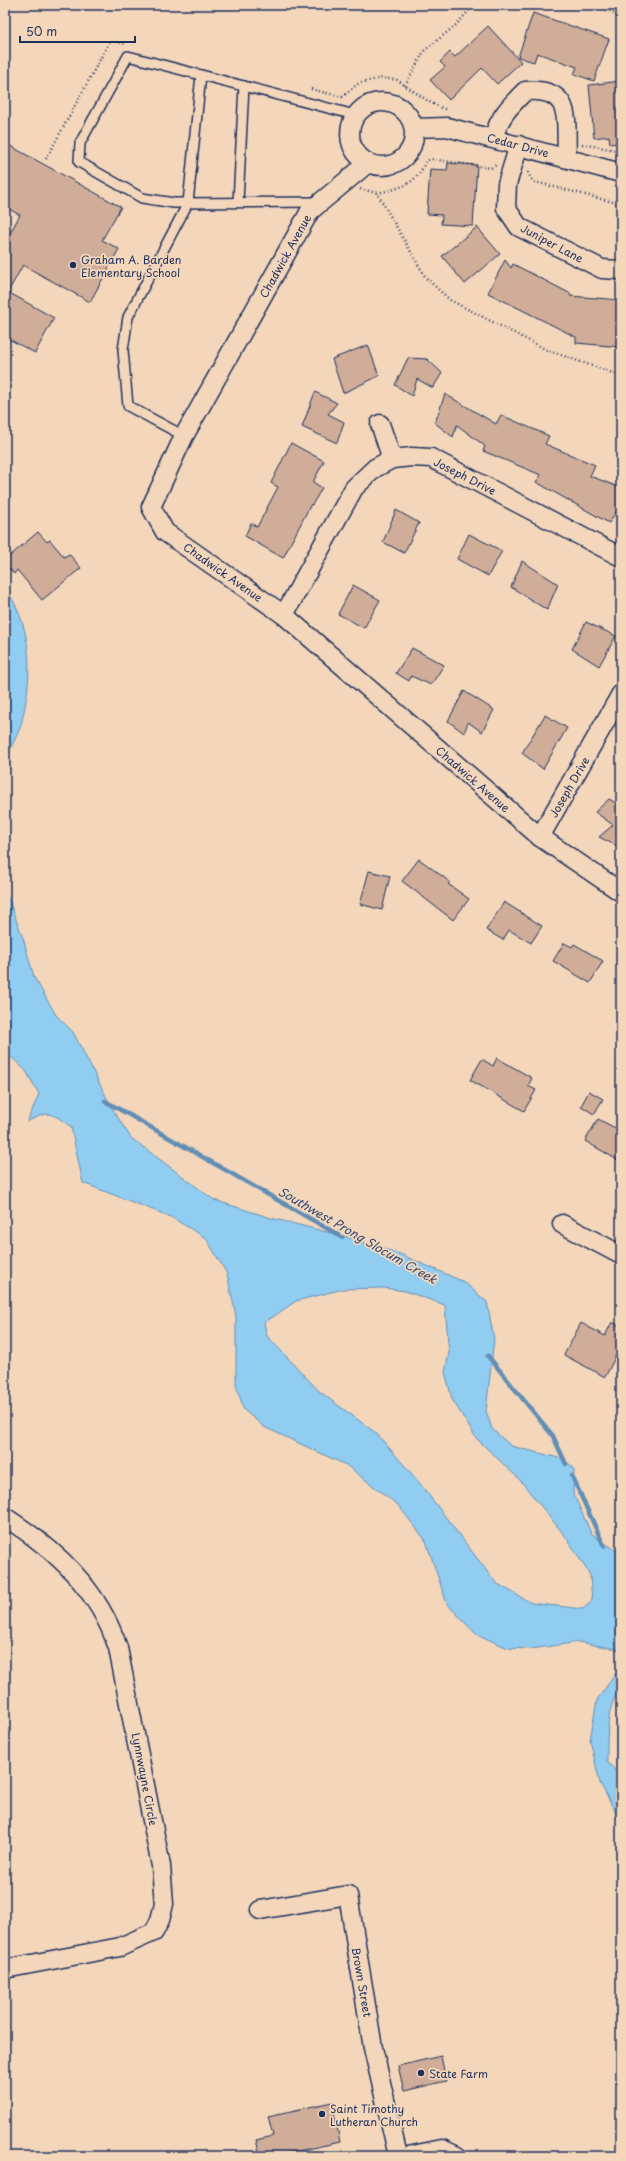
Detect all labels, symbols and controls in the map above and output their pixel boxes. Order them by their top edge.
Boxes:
scale bar [20,18,135,44]
text: 50 m [26,22,57,40]
street label: Cedar Drive [485,129,551,161]
street label: Chadwick Avenue [255,211,315,301]
street label: Juniper Lane [517,219,587,267]
place label: Graham A. Barden Elementary School [81,251,181,281]
marker: Graham A. Barden Elementary School [68,260,78,270]
street label: Joseph Drive [431,453,499,499]
street label: Chadwick Avenue [180,538,266,606]
street label: Chadwick Avenue [432,742,514,816]
street label: Joseph Drive [545,753,593,821]
water label: Southwest Prong Slocum Creek [275,1182,441,1288]
street label: Lynnwayne Circle [128,1731,162,1827]
street label: Brown Street [347,1946,377,2019]
place label: State Farm [429,2065,488,2082]
marker: State Farm [416,2068,426,2078]
place label: Saint Timothy Lutheran Church [330,2100,418,2130]
marker: Saint Timothy Lutheran Church [317,2109,327,2119]

